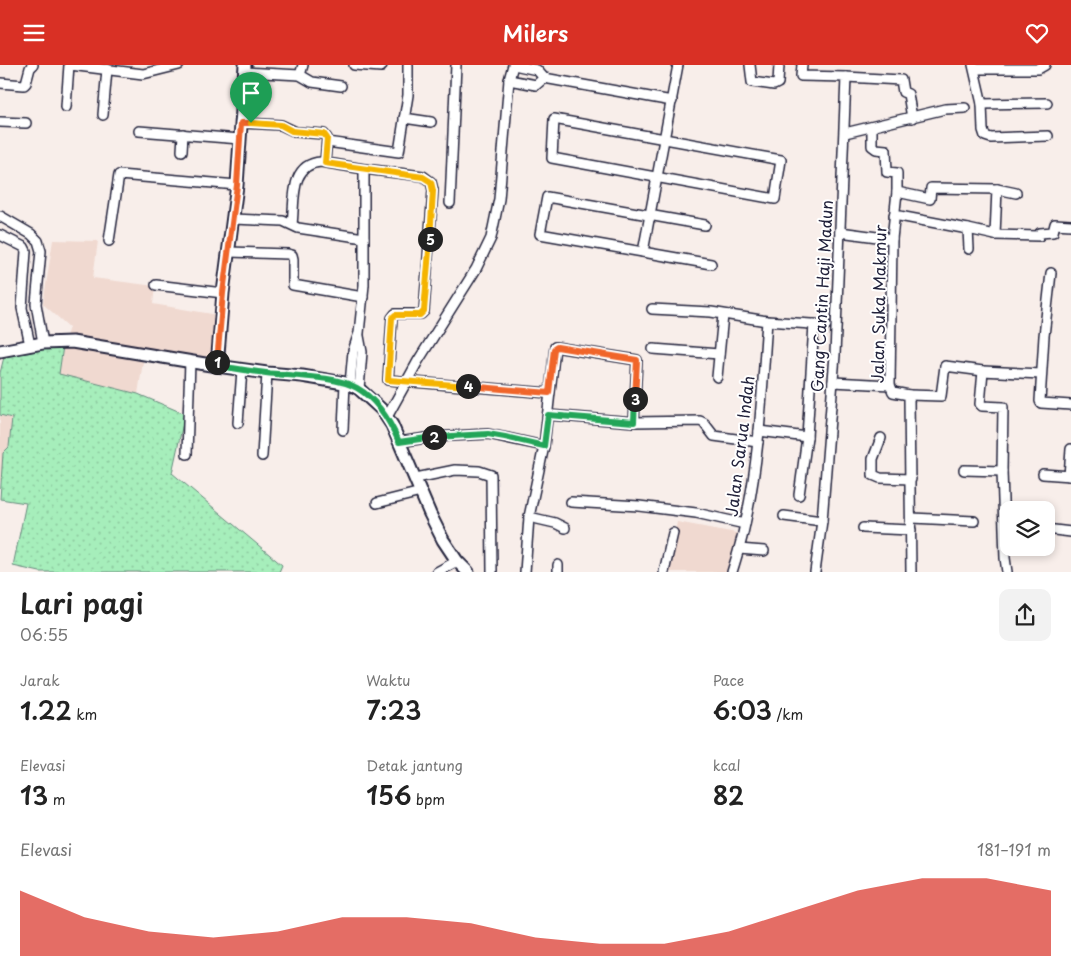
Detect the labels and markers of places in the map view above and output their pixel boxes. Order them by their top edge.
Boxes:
pin [230,72,272,123]
pin: 5 [418,227,442,251]
pin: 1 [204,349,230,375]
pin: 4 [456,373,480,399]
pin: 3 [622,387,648,411]
pin: 2 [422,425,446,449]

